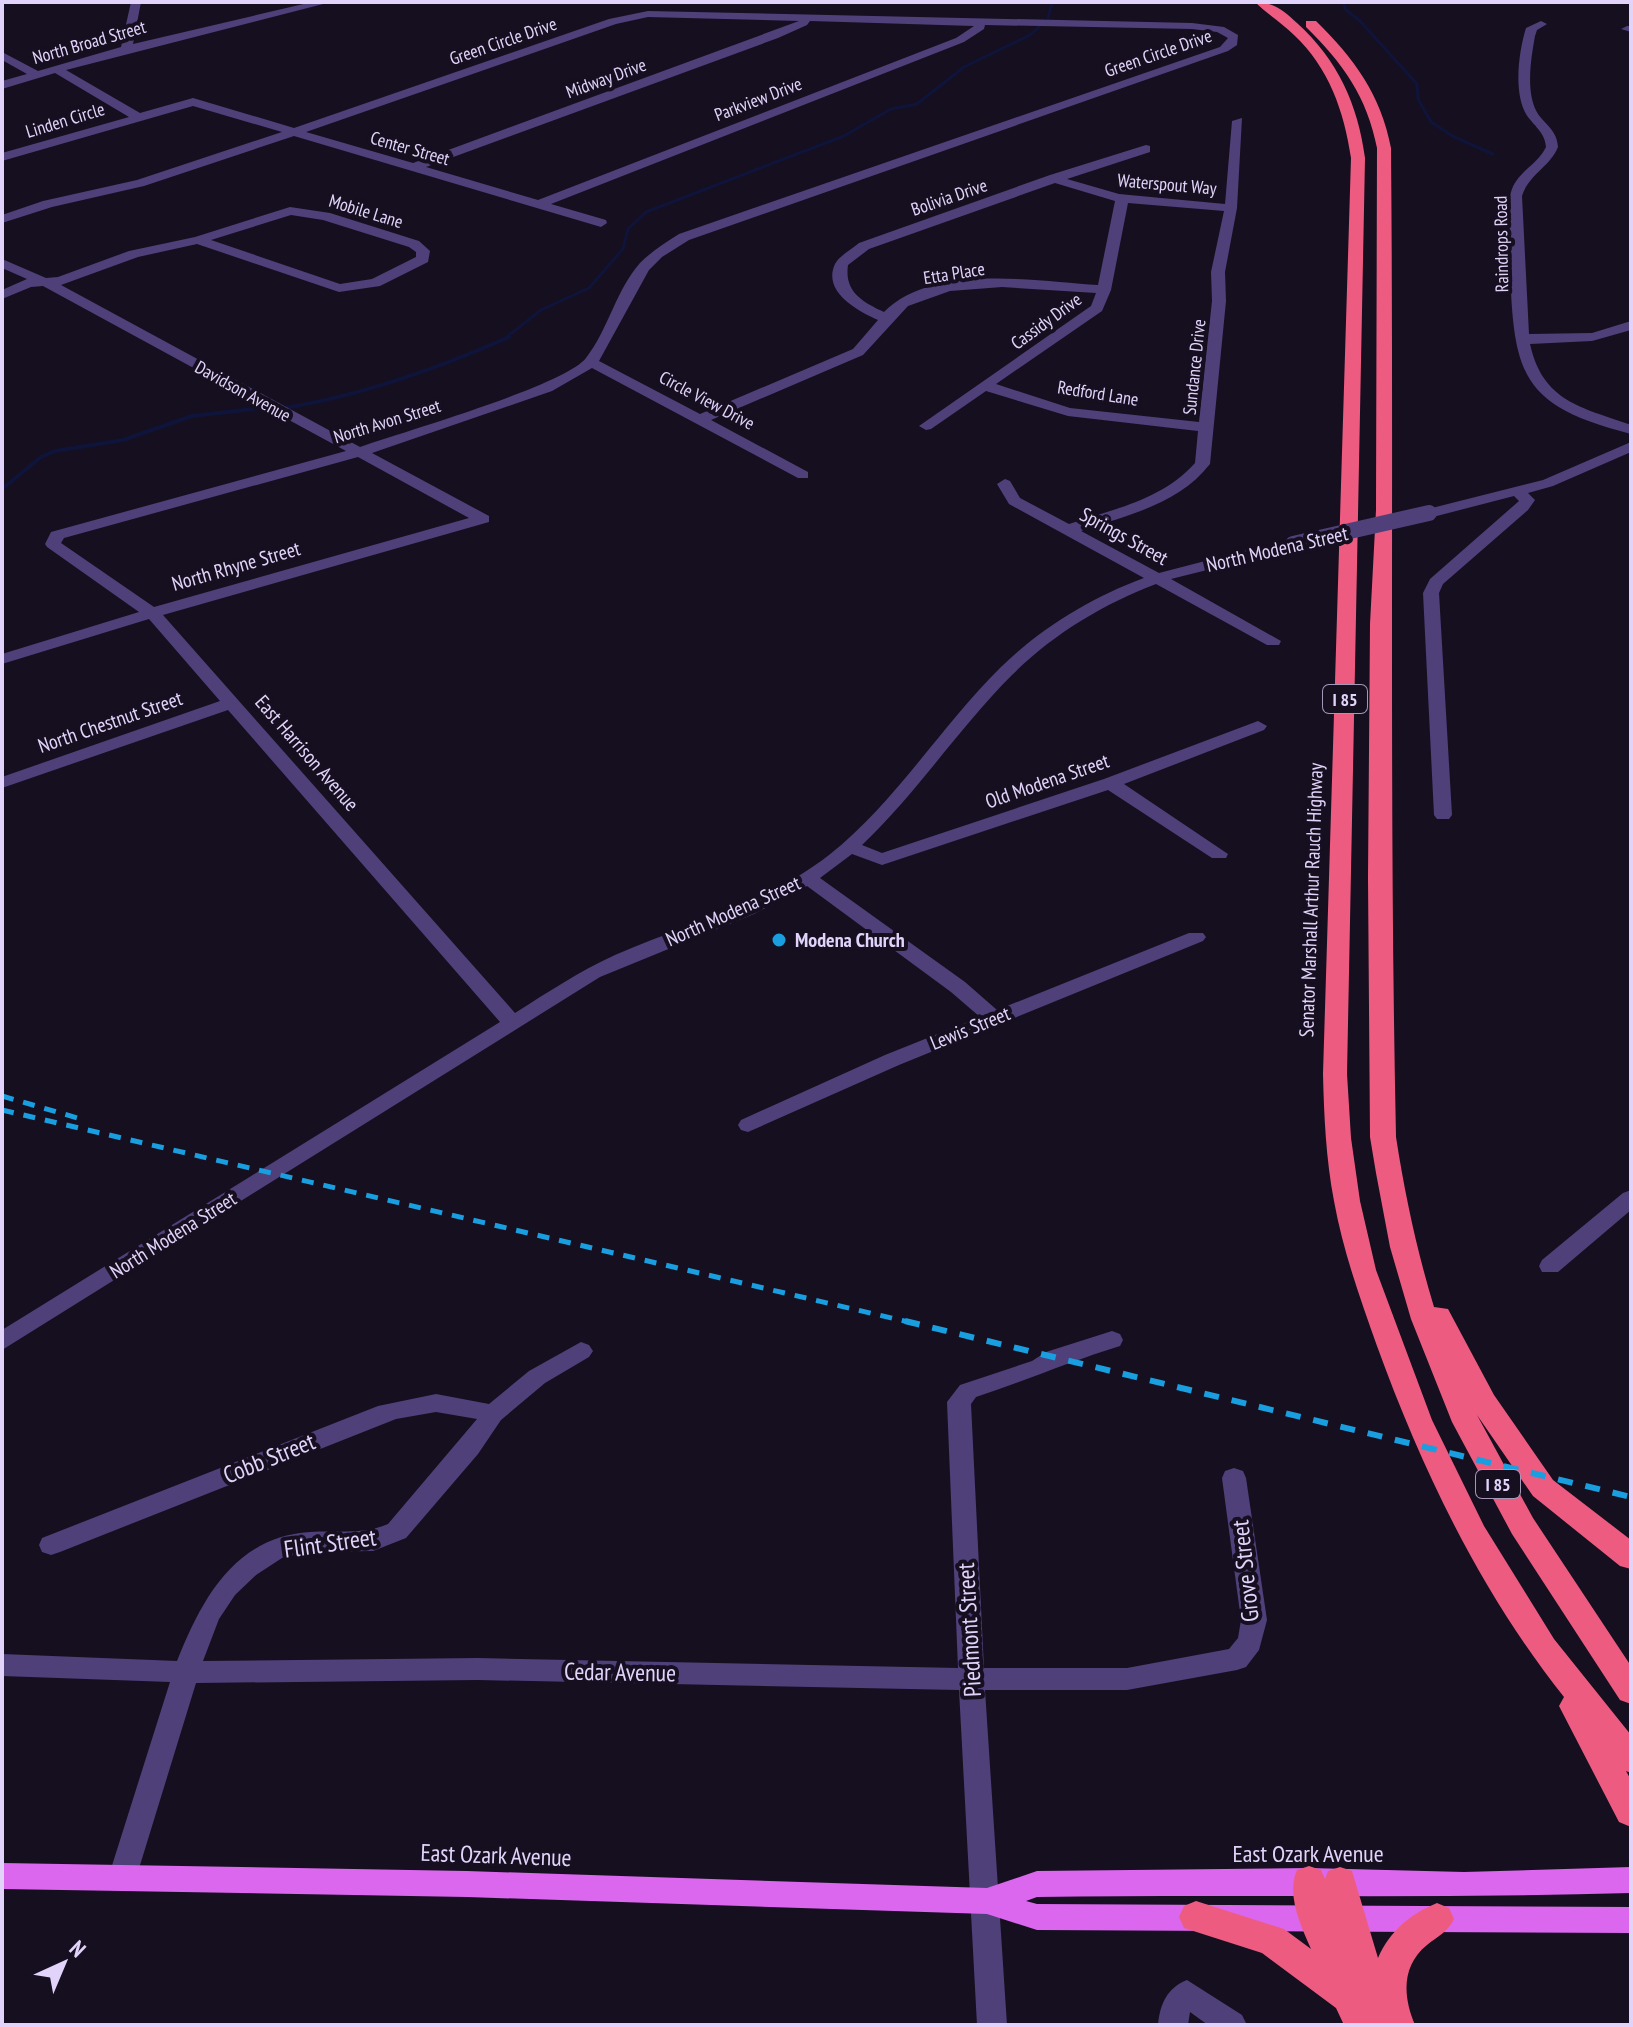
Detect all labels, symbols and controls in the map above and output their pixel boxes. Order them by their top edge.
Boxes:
street label: Green Circle Drive [446,12,560,70]
street label: North Broad Street [30,15,148,69]
street label: Green Circle Drive [1101,24,1215,82]
street label: Midway Drive [563,53,649,103]
street label: Parkview Drive [711,72,805,126]
street label: Linden Circle [23,97,107,143]
street label: Center Street [368,126,452,170]
street label: Waterspout Way [1117,168,1218,200]
street label: Bolivia Drive [908,173,990,221]
street label: Mobile Lane [326,189,406,233]
street label: Raindrops Road [1489,196,1513,292]
street label: Etta Place [922,257,986,289]
street label: Cassidy Drive [1006,288,1086,354]
street label: Sundance Drive [1178,318,1210,416]
street label: Davidson Avenue [191,355,295,427]
street label: Circle View Drive [655,365,759,435]
street label: Redford Lane [1056,375,1140,411]
street label: North Avon Street [331,394,443,448]
street label: Springs Street [1075,501,1173,571]
street label: North Modena Street [1204,520,1351,578]
street label: North Rhyne Street [169,535,304,597]
street label: North Chestnut Street [34,685,186,759]
road number: I 85 [1323,685,1367,713]
street label: East Harrison Avenue [249,690,365,816]
street label: Old Modena Street [982,748,1113,814]
street label: Senator Marshall Arthur Rauch Highway [1293,762,1329,1038]
street label: North Modena Street [662,870,805,952]
place label: Modena Church [795,927,905,953]
marker: Modena Church [770,931,788,949]
street label: Lewis Street [926,1000,1014,1056]
street label: North Modena Street [105,1185,242,1284]
street label: Cobb Street [219,1425,320,1490]
road number: I 85 [1476,1470,1520,1498]
street label: Grove Street [1224,1518,1266,1624]
street label: Flint Street [282,1521,378,1565]
street label: Piedmont Street [950,1562,988,1698]
street label: Cedar Avenue [564,1656,676,1688]
street label: East Ozark Avenue [420,1837,572,1873]
street label: East Ozark Avenue [1232,1838,1384,1869]
north arrow [24,1923,104,2003]
text: N [64,1934,92,1963]

